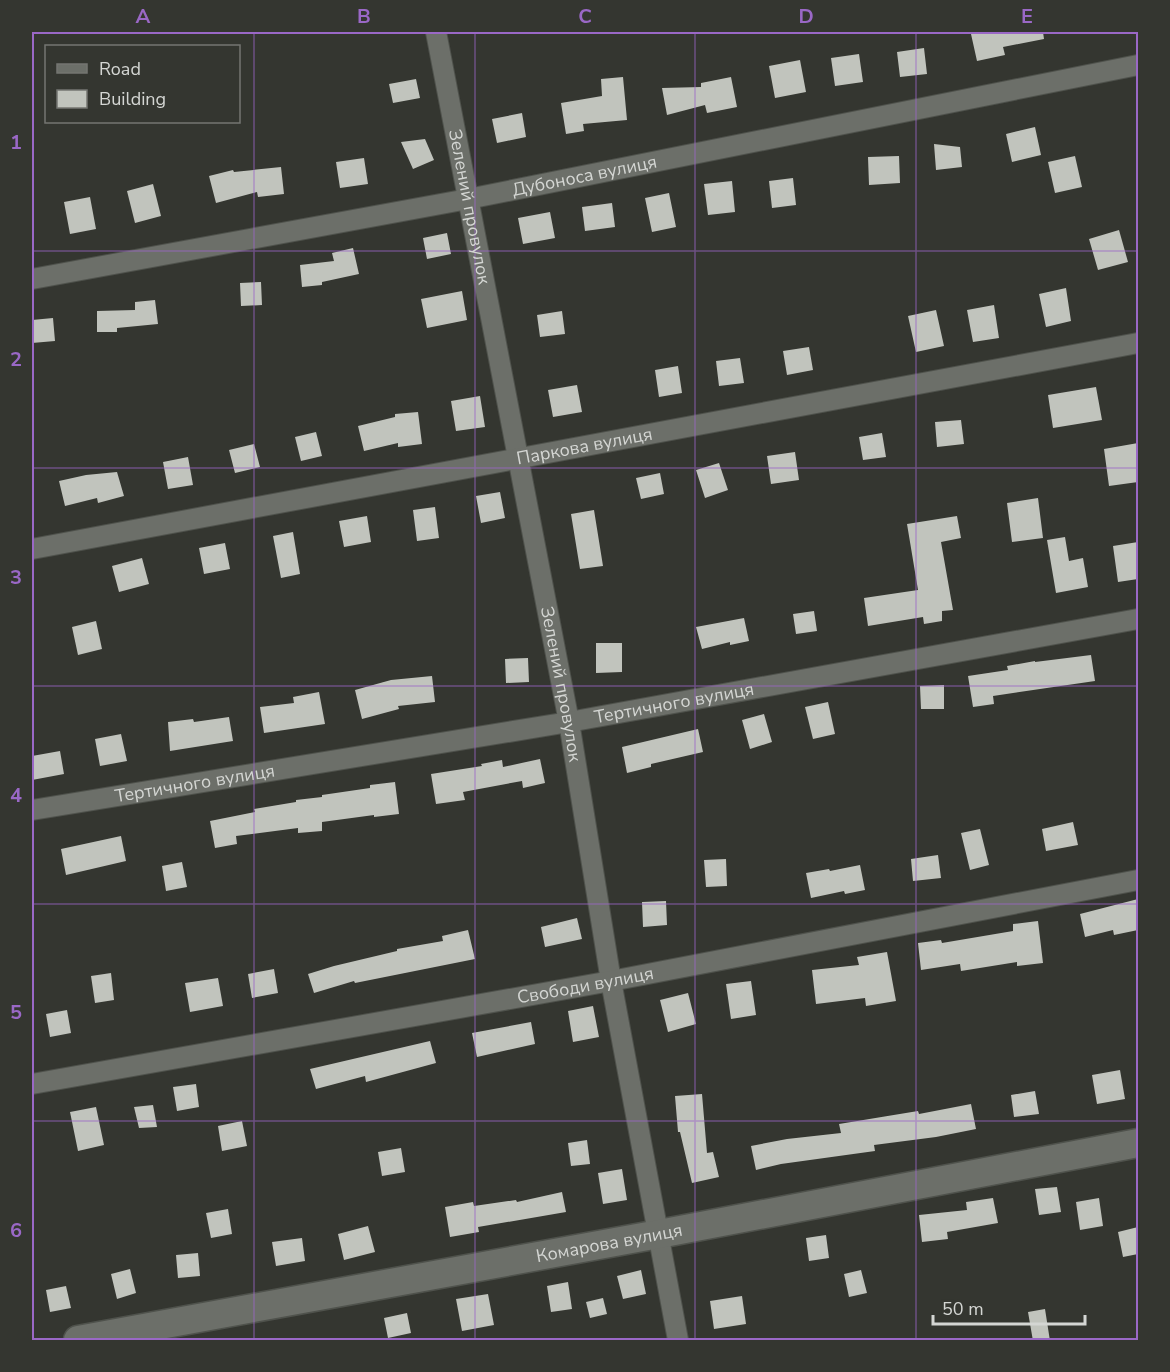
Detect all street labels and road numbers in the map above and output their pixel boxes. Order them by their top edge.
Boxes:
street label: Зелений провулок [443,127,497,287]
street label: Дубоноса вулиця [510,150,659,202]
street label: Паркова вулиця [514,422,655,471]
street label: Зелений провулок [535,604,587,764]
street label: Тертичного вулиця [592,677,756,729]
street label: Тертичного вулиця [113,758,277,808]
street label: Свободи вулиця [515,961,656,1010]
street label: Комарова вулиця [534,1218,684,1268]

